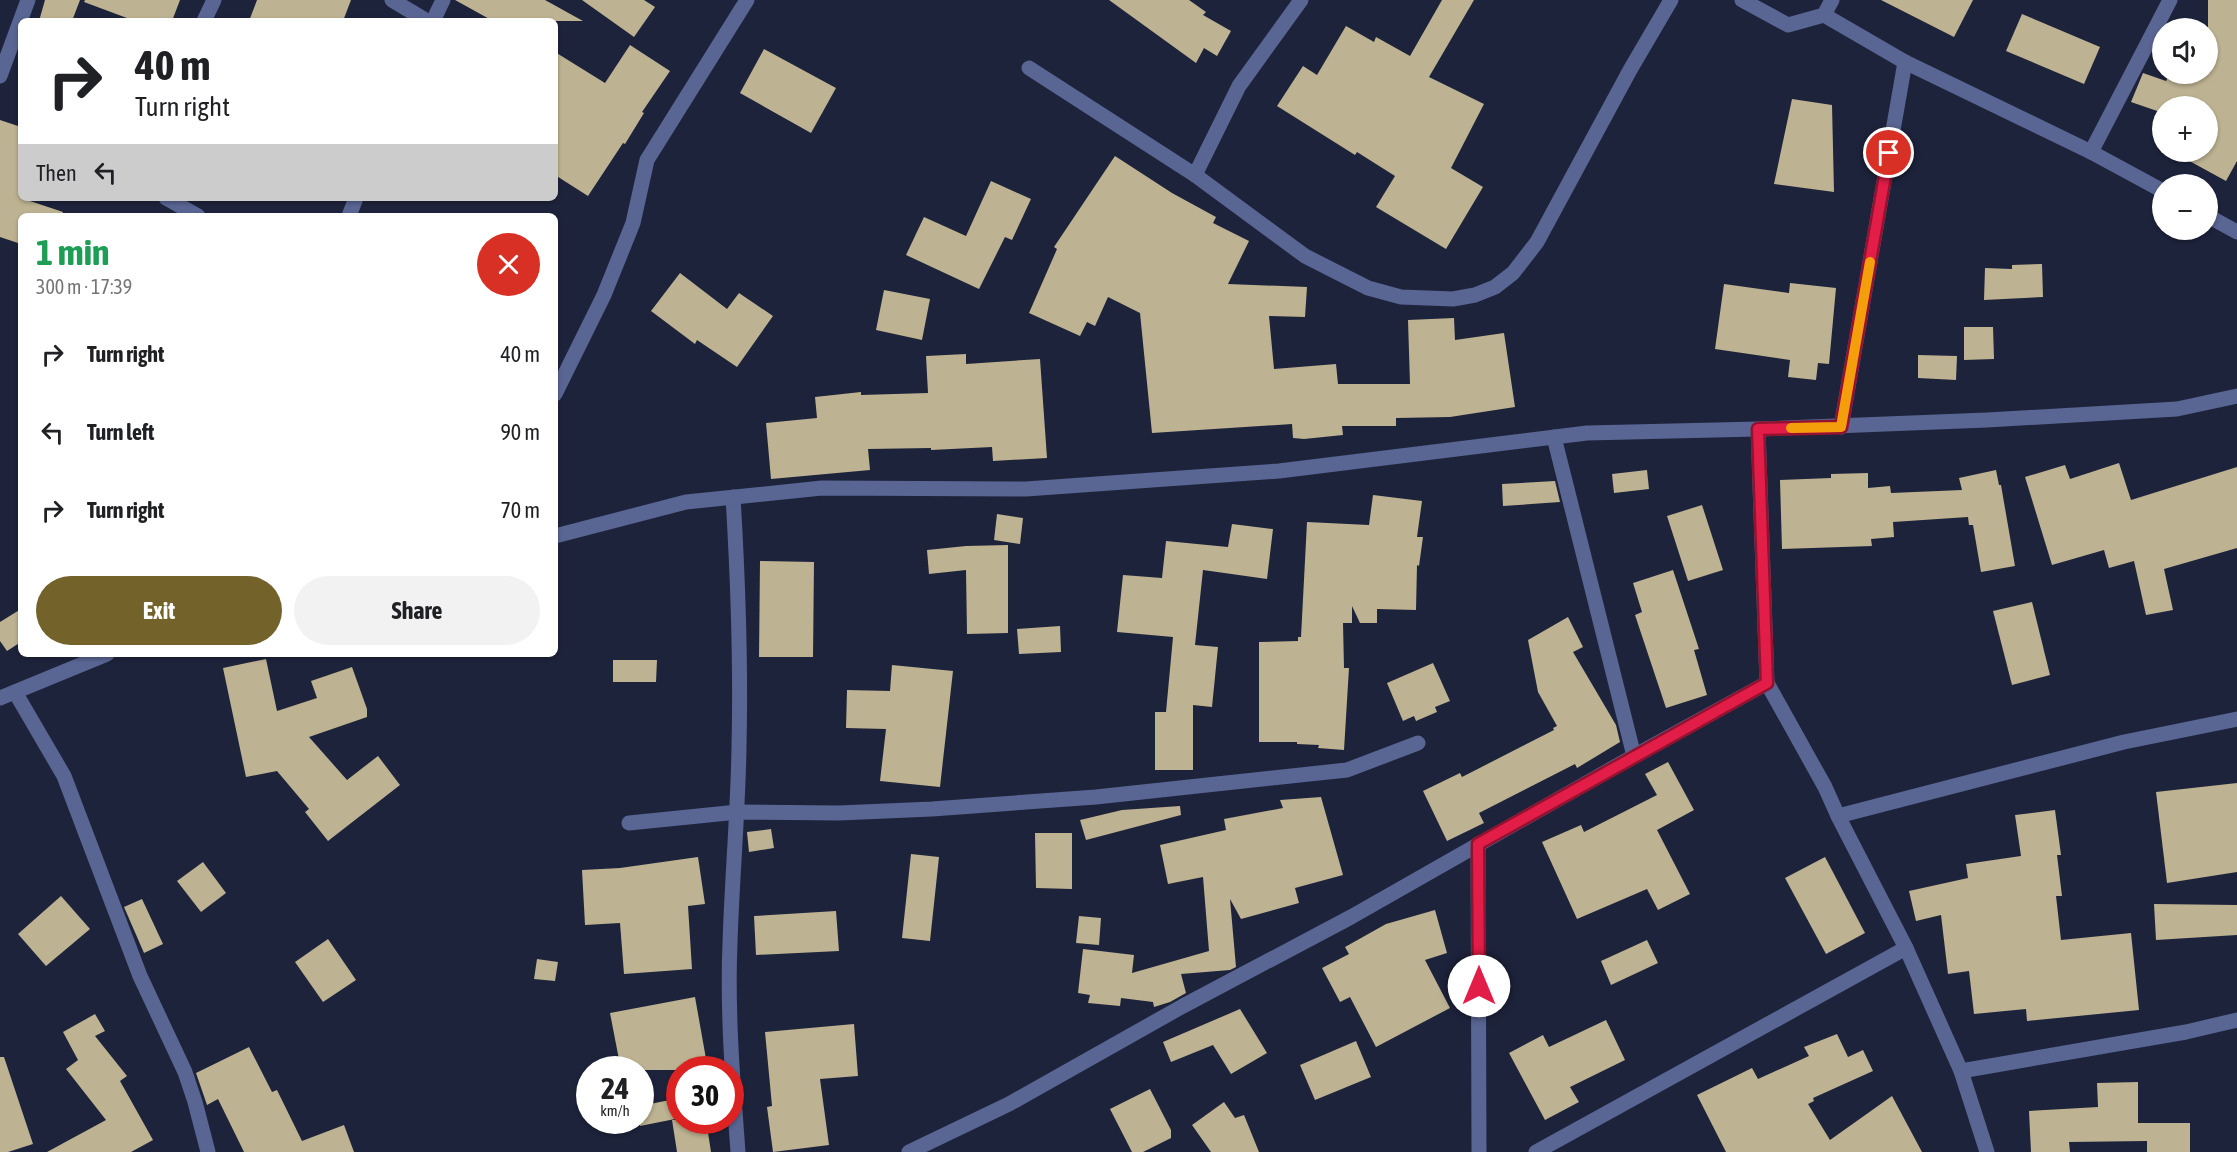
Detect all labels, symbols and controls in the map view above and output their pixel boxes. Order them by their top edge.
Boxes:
map controls [2152,18,2218,240]
button: sound [2152,18,2218,84]
text: 40 m [135,41,210,89]
icon: right [36,42,114,120]
text: Turn right [135,91,230,122]
button: + [2152,96,2218,162]
pin [1863,127,1914,178]
icon: arrive [1872,136,1905,169]
icon: left [89,156,122,189]
text: Then [36,160,77,186]
button: − [2152,174,2218,240]
text: 1 min [36,231,110,273]
button: close [477,233,540,296]
text: 300 m · 17:39 [36,275,132,298]
icon: right [36,338,69,371]
text: Turn right [87,341,164,367]
text: 40 m [500,341,540,367]
icon: left [36,416,69,449]
text: Turn left [87,419,154,445]
text: 90 m [500,419,540,445]
icon: right [36,494,69,527]
text: Turn right [87,497,164,523]
text: 70 m [500,497,540,523]
button: Exit [36,576,282,645]
button: Share [294,576,540,645]
position arrow [1447,954,1511,1018]
speed limit sign: 30 [666,1056,744,1134]
text: 24 [601,1071,629,1105]
text: km/h [600,1102,630,1119]

